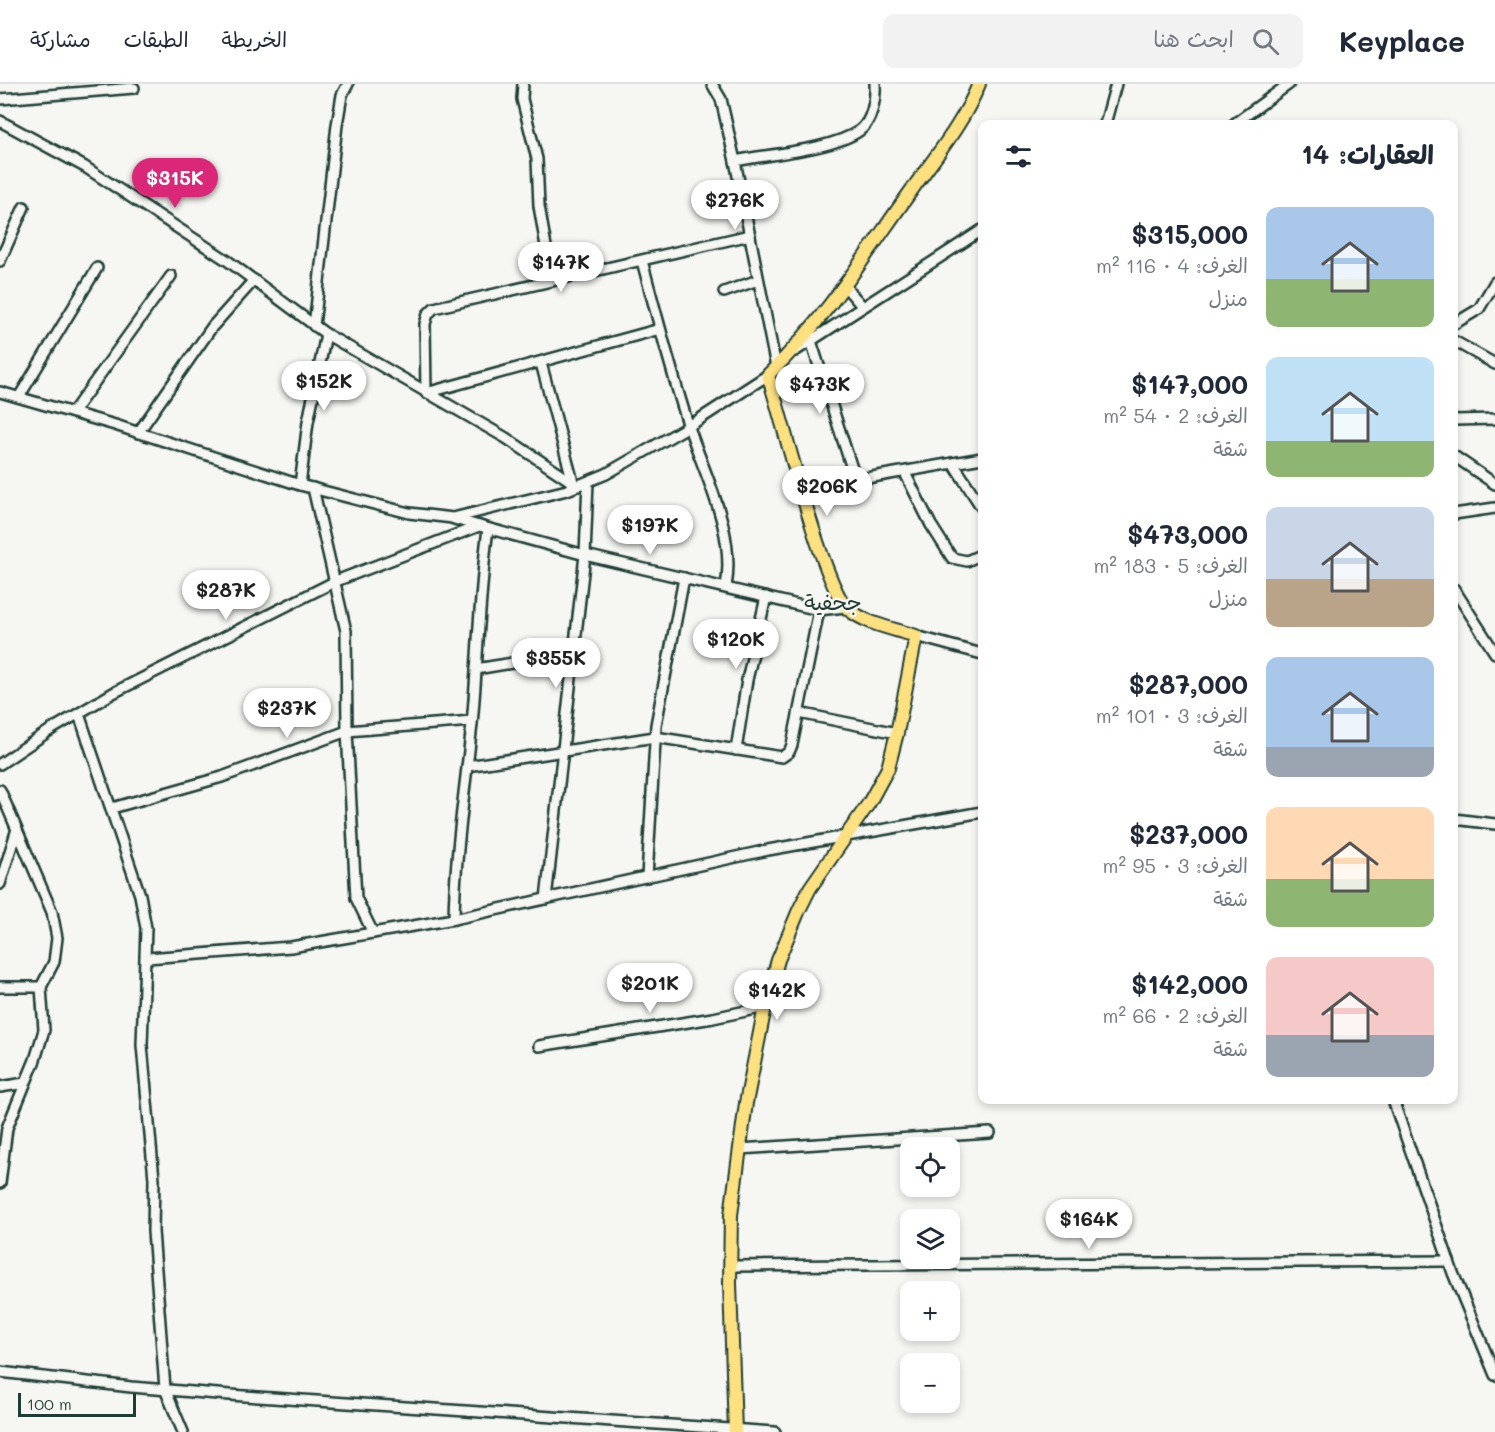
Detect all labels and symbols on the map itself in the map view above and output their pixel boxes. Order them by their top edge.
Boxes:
pin: $315K [133,158,217,209]
pin: $276K [693,180,777,231]
pin: $147K [519,242,603,293]
pin: $152K [282,361,366,412]
pin: $473K [778,364,862,415]
pin: $206K [785,466,869,517]
pin: $197K [608,505,692,556]
pin: $287K [184,570,268,621]
district label: جحفية [804,587,862,616]
pin: $120K [694,619,778,670]
pin: $355K [514,638,598,689]
pin: $237K [245,688,329,739]
pin: $201K [608,963,692,1014]
pin: $142K [735,970,819,1021]
pin: $164K [1047,1199,1131,1250]
scale bar [18,1390,136,1418]

